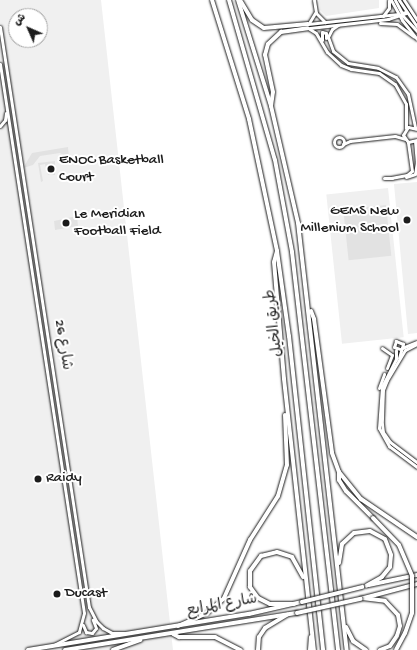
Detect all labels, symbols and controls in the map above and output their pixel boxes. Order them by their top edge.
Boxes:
north arrow [8,8,48,48]
text: ش [12,12,29,29]
place label: ENOC Basketball Court [59,151,164,186]
marker: ENOC Basketball Court [46,164,56,174]
place label: GEMS New Millenium School [300,202,399,237]
place label: Le Meridian Football Field [74,205,161,240]
marker: GEMS New Millenium School [402,215,412,225]
marker: Le Meridian Football Field [61,218,71,228]
street label: طريق الخيل [262,288,288,358]
street label: شارع 26 [49,318,75,372]
place label: Raidy [46,470,82,488]
marker: Raidy [33,474,43,484]
place label: Ducast [65,585,107,603]
marker: Ducast [52,589,62,599]
street label: شارع المرابع [185,591,259,621]

